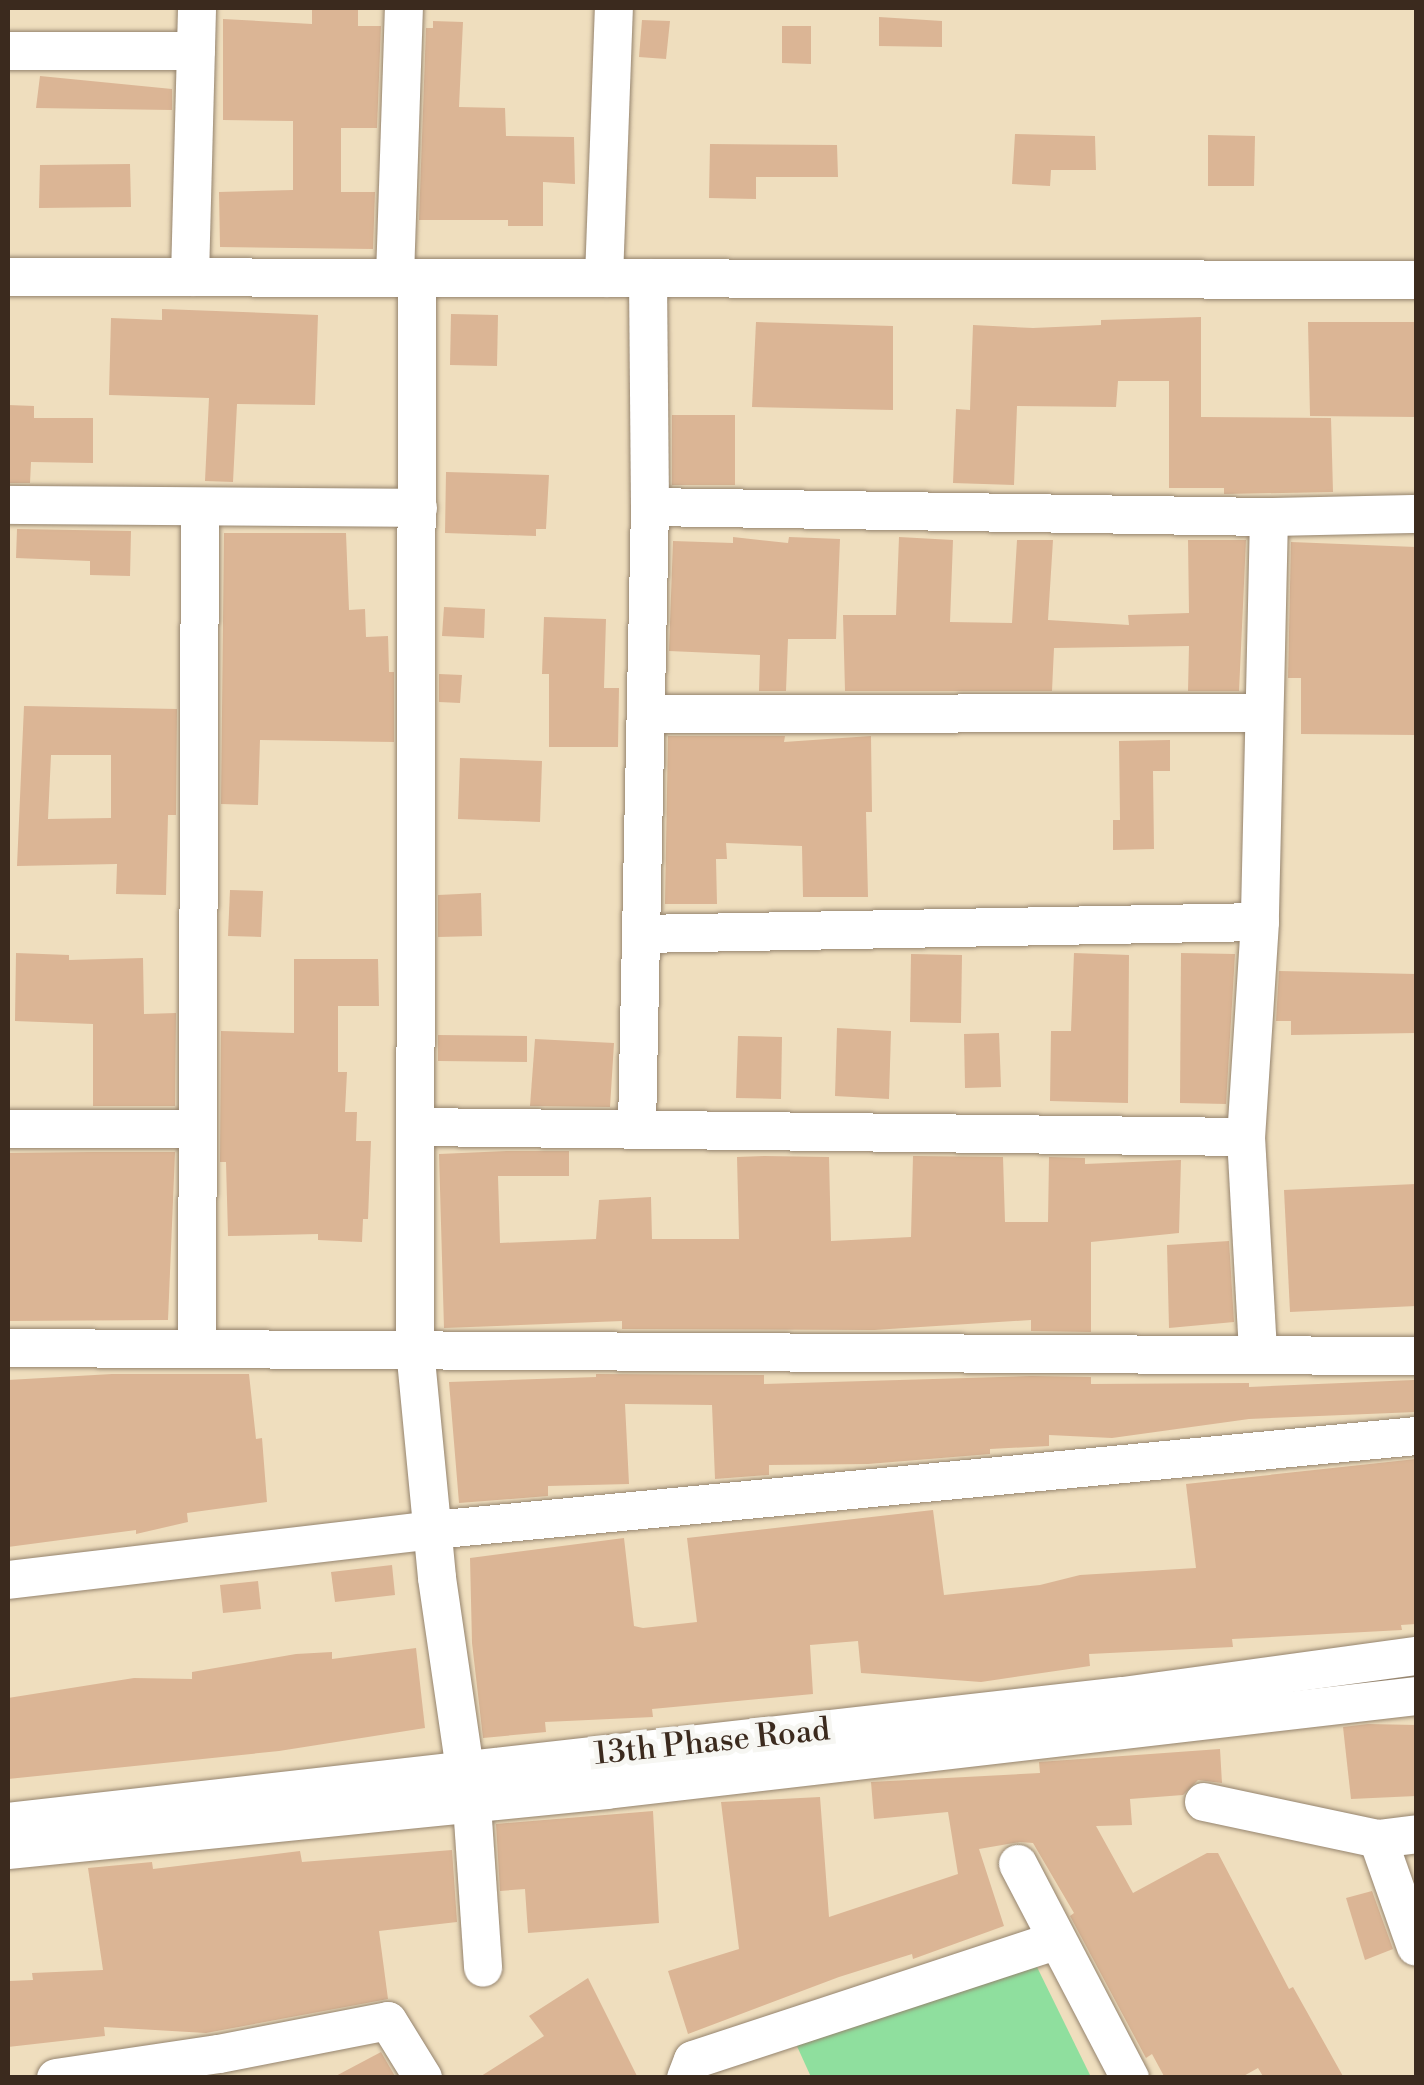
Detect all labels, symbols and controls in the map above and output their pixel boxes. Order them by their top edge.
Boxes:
street label: 13th Phase Road [592,1711,832,1773]

